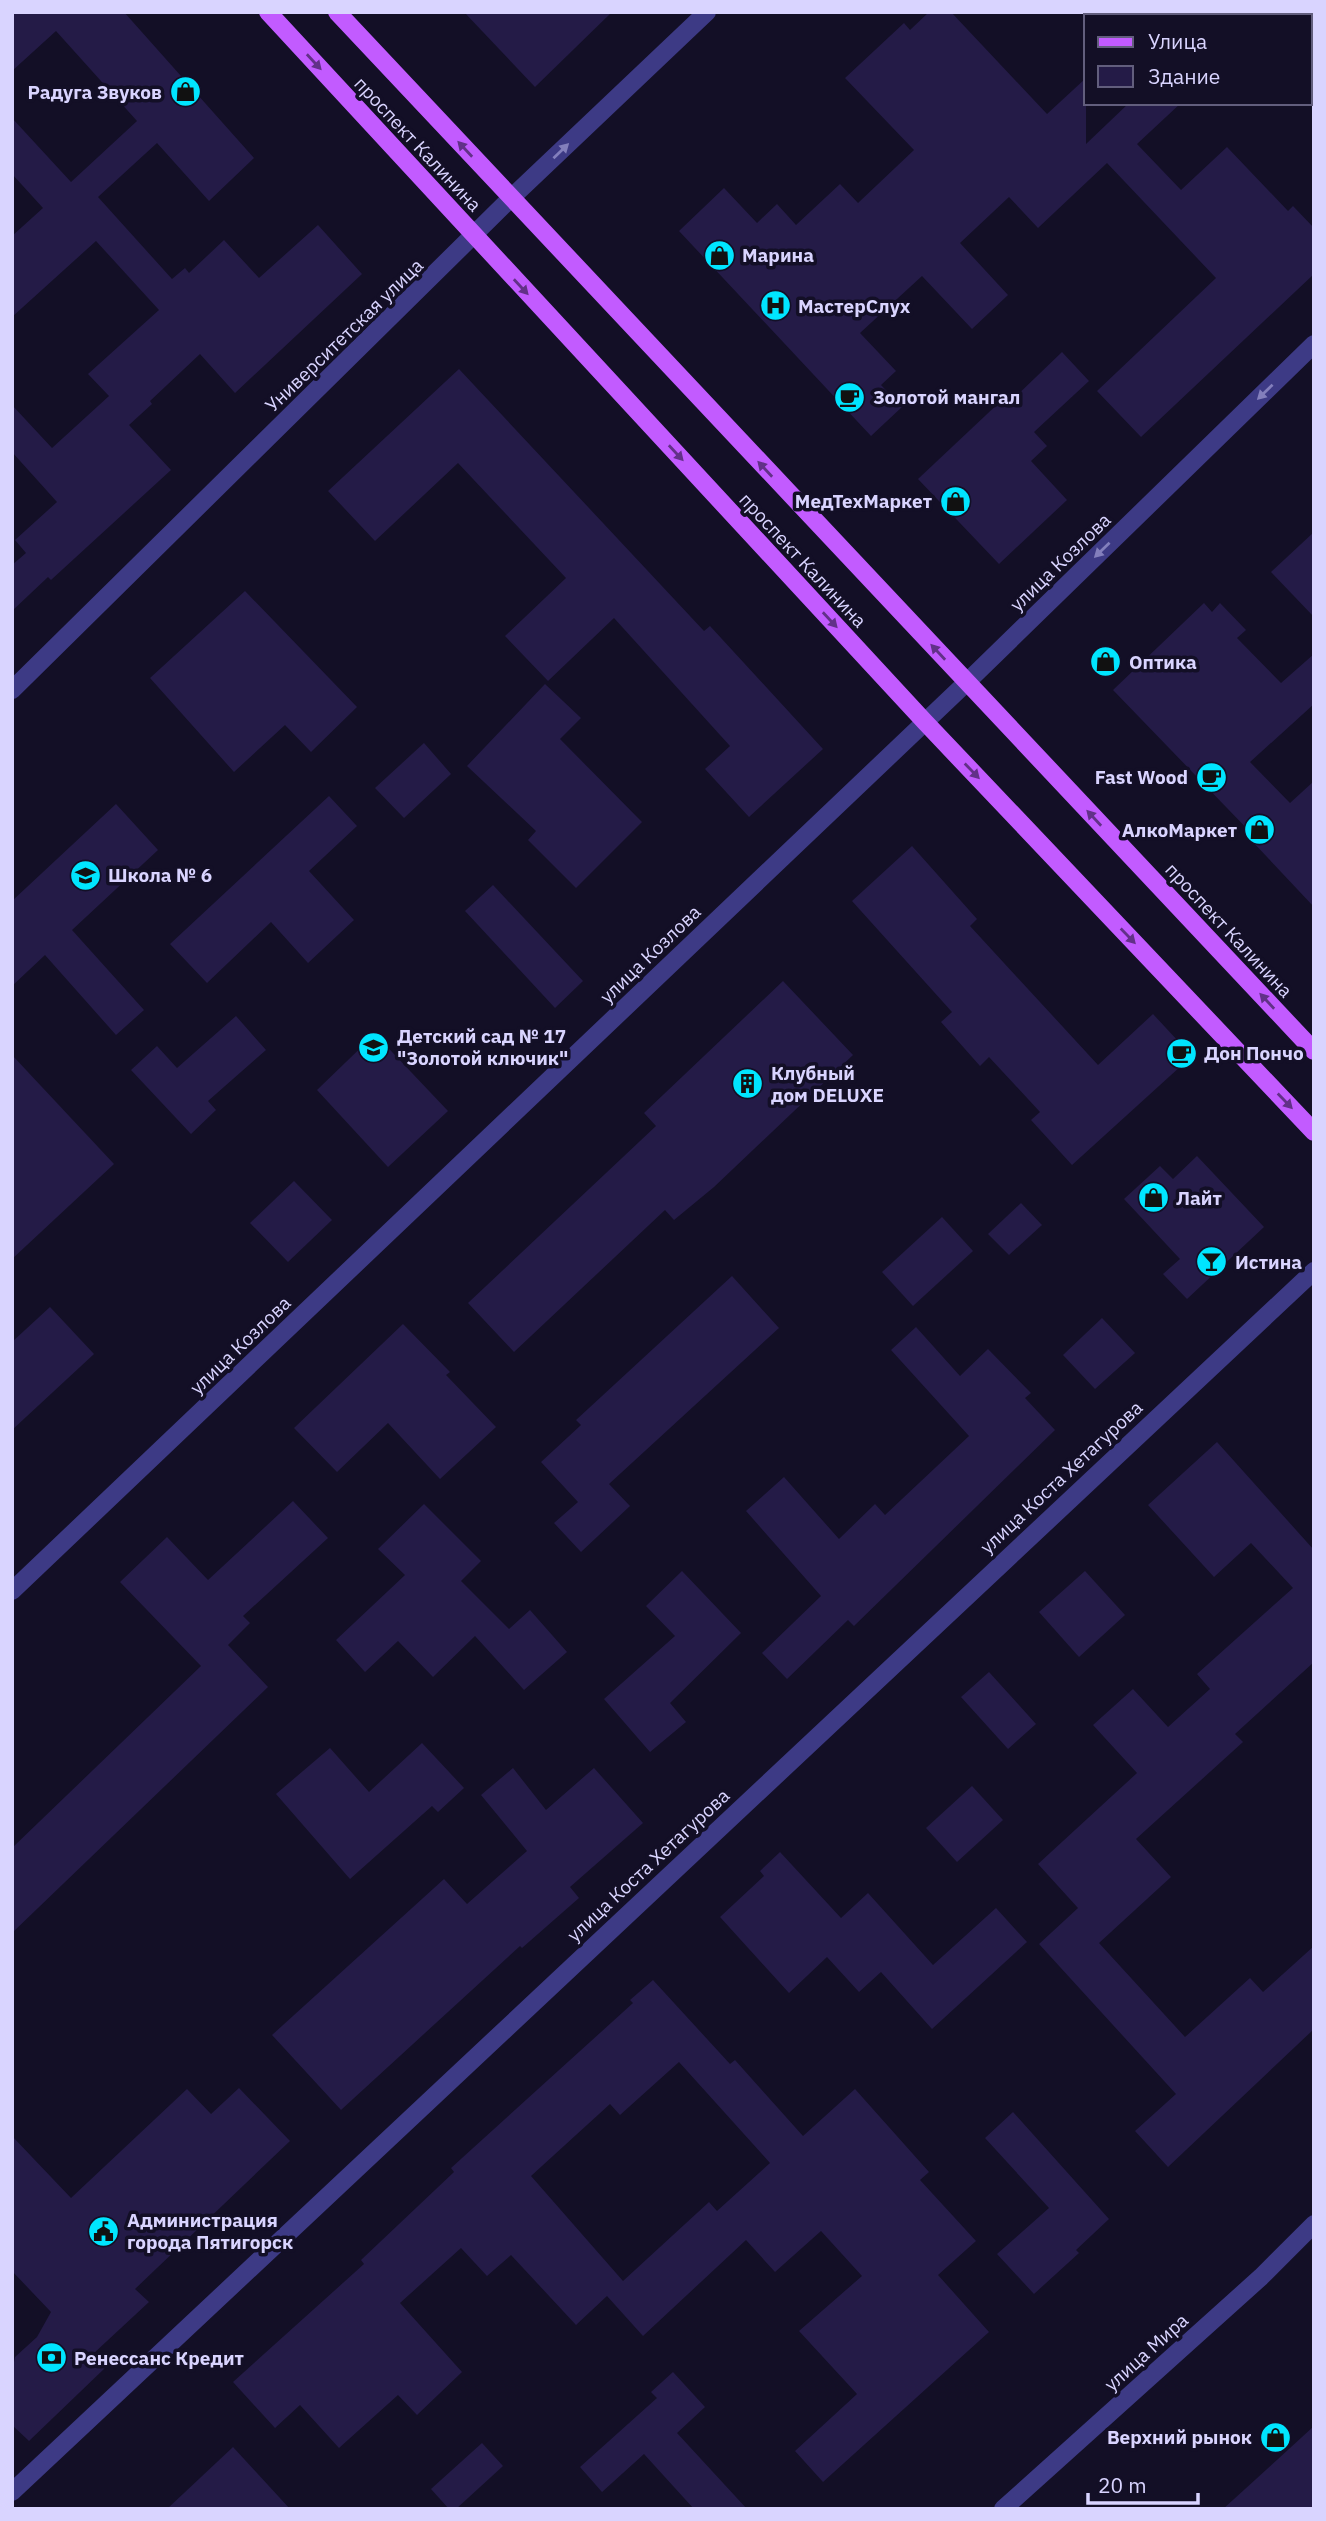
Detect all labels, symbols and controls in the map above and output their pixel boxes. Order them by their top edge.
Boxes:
legend [1084,14,1312,105]
text: Улица [1148,27,1207,55]
one-way arrow [306,53,322,71]
text: Здание [1148,62,1220,90]
street label: проспект Калинина [349,72,487,216]
shop icon: Радуга Звуков [168,75,202,109]
place label: Радуга Звуков [28,80,162,104]
one-way arrow [457,141,473,158]
one-way arrow [552,144,569,160]
shop icon: Марина [702,238,736,272]
place label: Марина [742,243,814,267]
street label: Университетская улица [260,253,428,417]
one-way arrow [512,278,528,295]
hospital icon: МастерСлух [758,289,792,323]
place label: МастерСлух [798,294,911,318]
cafe icon: Золотой мангал [833,380,867,414]
one-way arrow [1257,383,1274,399]
place label: Золотой мангал [873,385,1020,409]
one-way arrow [667,444,683,461]
one-way arrow [757,460,773,478]
shop icon: МедТехМаркет [938,484,972,518]
street label: проспект Калинина [734,488,872,632]
place label: МедТехМаркет [795,489,932,513]
street label: улица Козлова [1004,508,1116,616]
one-way arrow [1094,542,1111,558]
one-way arrow [822,611,838,628]
one-way arrow [930,644,946,661]
shop icon: Оптика [1089,645,1123,679]
place label: Оптика [1129,650,1197,674]
cafe icon: Fast Wood [1194,760,1228,794]
one-way arrow [963,762,979,779]
place label: Fast Wood [1095,765,1188,789]
one-way arrow [1086,810,1102,827]
shop icon: АлкоМаркет [1243,813,1277,847]
place label: АлкоМаркет [1122,818,1237,842]
school or university icon: Школа № 6 [68,858,102,892]
street label: проспект Калинина [1160,858,1298,1002]
place label: Школа № 6 [108,863,212,887]
street label: улица Козлова [594,900,706,1008]
one-way arrow [1120,927,1136,944]
one-way arrow [1259,993,1275,1010]
place label: Детский сад № 17 "Золотой ключик" [397,1024,568,1070]
school or university icon: Детский сад № 17 "Золотой ключик" [357,1030,391,1064]
cafe icon: Дон Пончо [1164,1036,1198,1070]
place label: Дон Пончо [1204,1041,1304,1065]
place label: Клубный дом DELUXE [771,1061,884,1107]
building icon: Клубный дом DELUXE [731,1067,765,1101]
one-way arrow [1277,1092,1293,1110]
shop icon: Лайт [1136,1181,1170,1215]
place label: Лайт [1176,1186,1222,1210]
bar icon: Истина [1195,1245,1229,1279]
place label: Истина [1235,1250,1302,1274]
street label: улица Козлова [184,1291,296,1399]
street label: улица Коста Хетагурова [975,1395,1147,1559]
street label: улица Коста Хетагурова [562,1783,734,1947]
place label: Администрация города Пятигорск [127,2208,293,2254]
public building icon: Администрация города Пятигорск [87,2214,121,2248]
street label: улица Мира [1099,2308,1193,2396]
bank icon: Ренессанс Кредит [34,2341,68,2375]
place label: Ренессанс Кредит [74,2346,244,2370]
shop icon: Верхний рынок [1258,2420,1292,2454]
place label: Верхний рынок [1107,2425,1252,2449]
scale bar [1088,2462,1198,2506]
text: 20 m [1098,2471,1147,2499]

